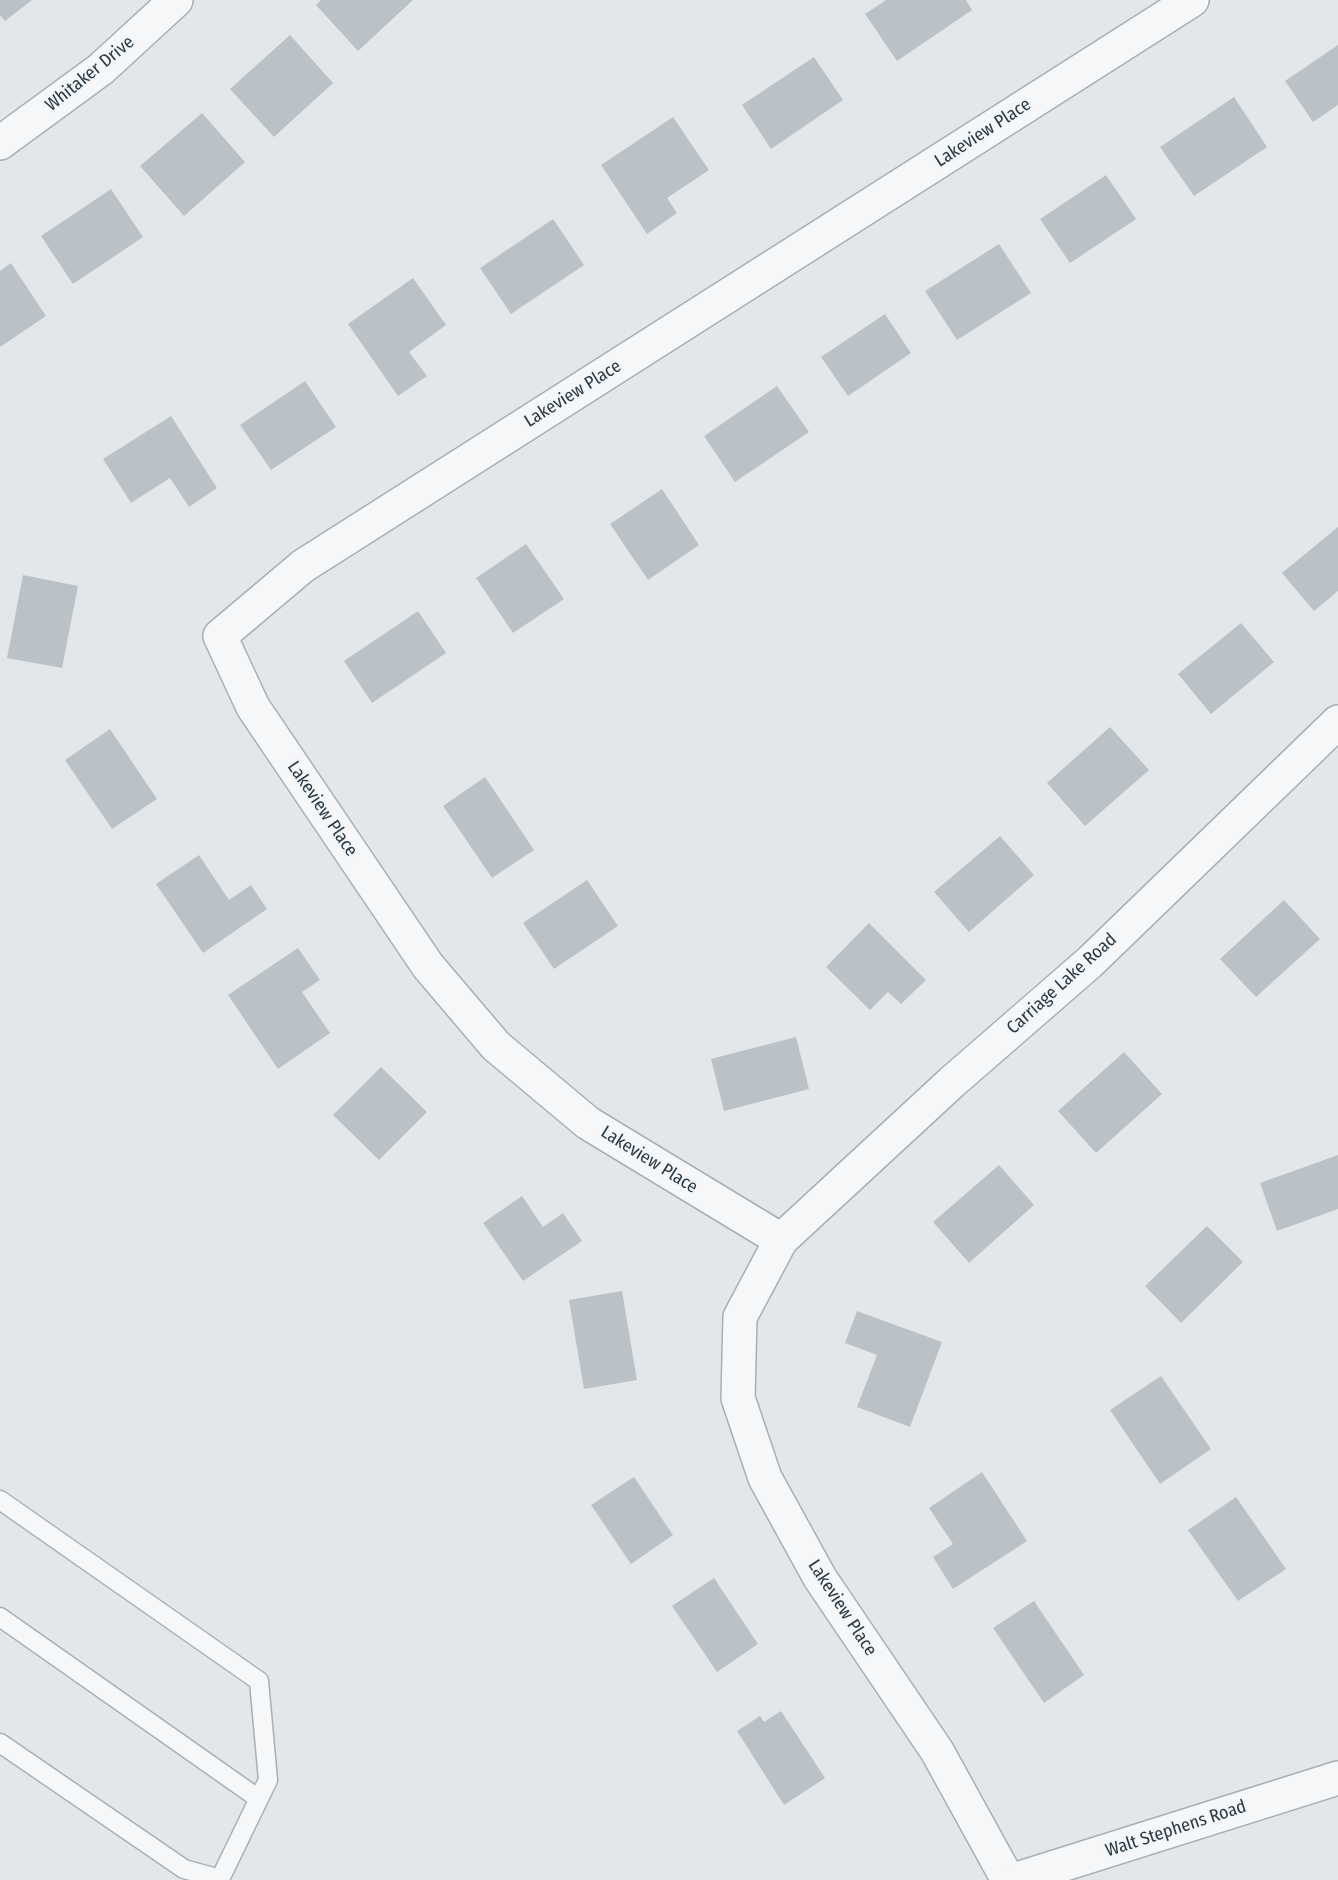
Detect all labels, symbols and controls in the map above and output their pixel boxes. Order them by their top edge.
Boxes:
street label: Whitaker Drive [41,32,139,116]
street label: Lakeview Place [931,94,1035,172]
street label: Lakeview Place [521,356,625,432]
street label: Lakeview Place [282,757,362,861]
street label: Carriage Lake Road [1003,929,1121,1039]
street label: Lakeview Place [597,1122,701,1198]
street label: Lakeview Place [803,1556,881,1660]
street label: Walt Stephens Road [1103,1796,1249,1862]

